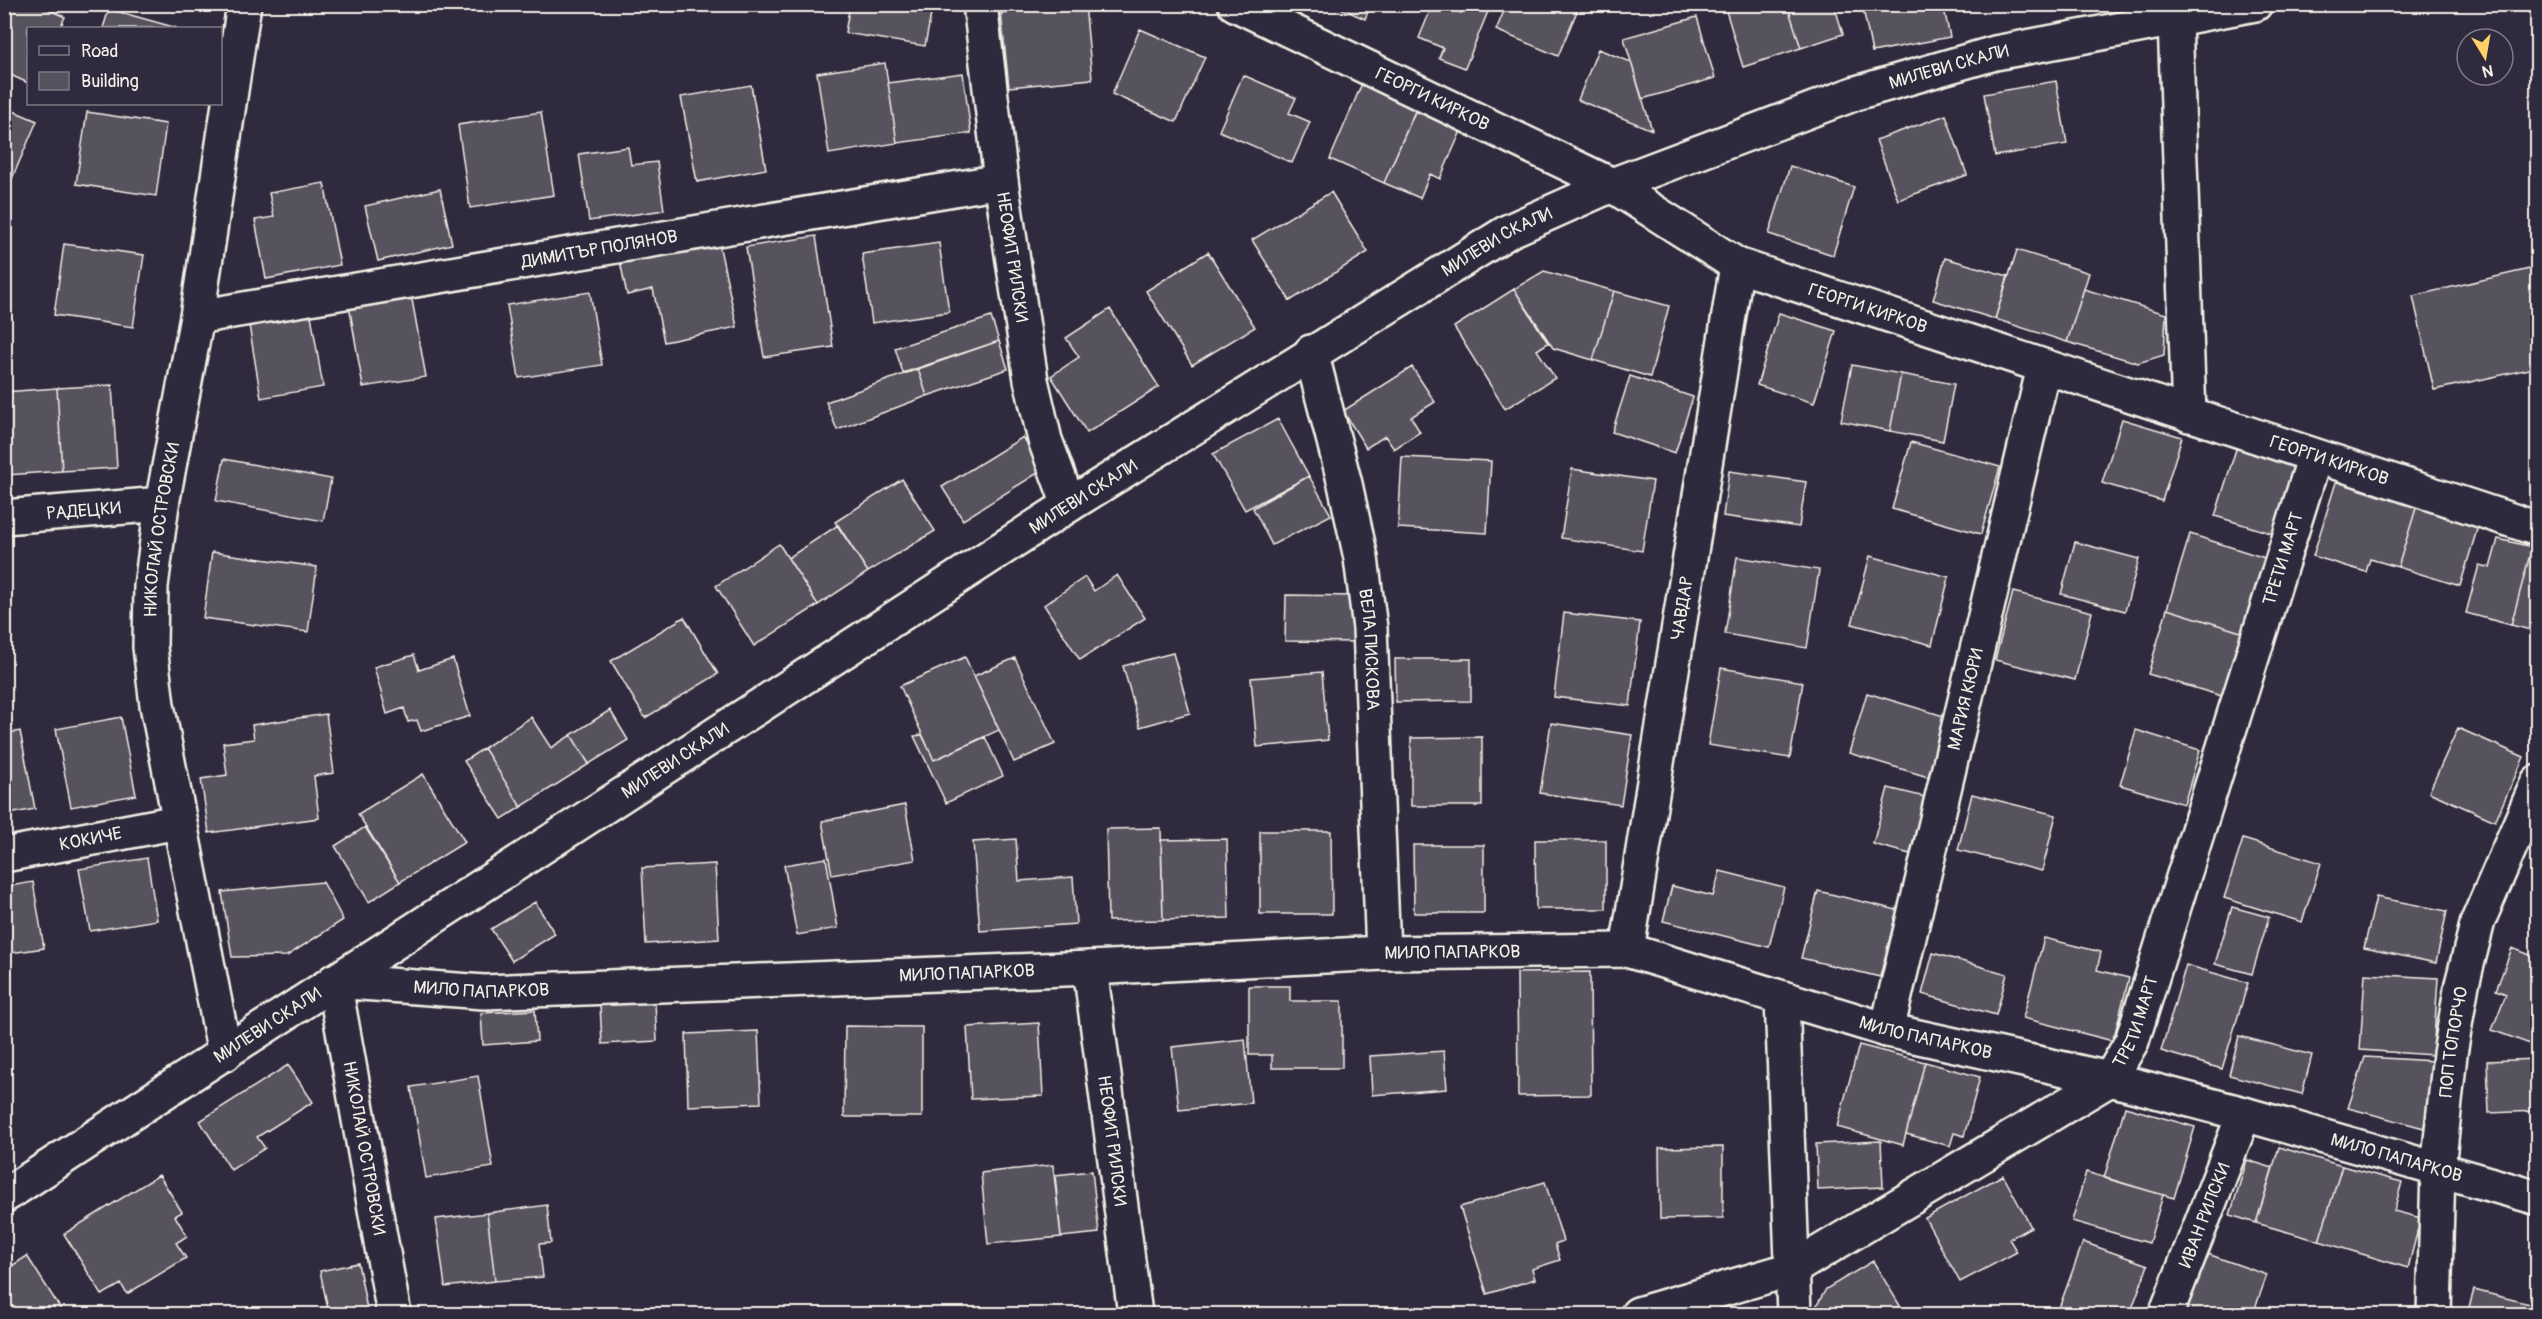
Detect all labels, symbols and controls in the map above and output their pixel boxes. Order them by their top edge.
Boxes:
legend [27,27,222,105]
north arrow [2455,27,2515,87]
street label: МИЛЕВИ СКАЛИ [1886,39,2011,94]
text: Road [81,40,118,63]
text: N [2480,60,2495,82]
street label: ГЕОРГИ КИРКОВ [1372,62,1493,136]
text: Building [81,70,139,93]
street label: НЕОФИТ РИЛСКИ [991,190,1034,324]
street label: МИЛЕВИ СКАЛИ [1437,202,1556,282]
street label: ДИМИТЪР ПОЛЯНОВ [518,224,679,274]
street label: ГЕОРГИ КИРКОВ [1805,278,1930,338]
street label: ГЕОРГИ КИРКОВ [2267,430,2392,491]
street label: НИКОЛАЙ ОСТРОВСКИ [139,440,185,618]
street label: МИЛЕВИ СКАЛИ [1025,454,1142,539]
street label: РАДЕЦКИ [46,496,122,525]
street label: ТРЕТИ МАРТ [2257,509,2308,608]
street label: ЧАВДАР [1665,575,1698,642]
street label: ВЕЛА ПИСКОВА [1354,587,1385,711]
street label: МАРИЯ КЮРИ [1942,646,1989,753]
street label: МИЛЕВИ СКАЛИ [617,717,733,804]
street label: КОКИЧЕ [57,821,124,856]
street label: МИЛО ПАПАРКОВ [1384,940,1520,964]
street label: МИЛО ПАПАРКОВ [899,959,1035,987]
street label: ТРЕТИ МАРТ [2107,973,2163,1072]
street label: МИЛО ПАПАРКОВ [413,975,550,1004]
street label: МИЛЕВИ СКАЛИ [209,982,326,1068]
street label: ПОП ТОПОРЧО [2434,985,2473,1099]
street label: МИЛО ПАПАРКОВ [1856,1011,1994,1064]
street label: НИКОЛАЙ ОСТРОВСКИ [337,1059,391,1237]
street label: НЕОФИТ РИЛСКИ [1093,1074,1132,1208]
street label: МИЛО ПАПАРКОВ [2328,1128,2465,1187]
street label: ИВАН РИЛСКИ [2174,1159,2235,1271]

